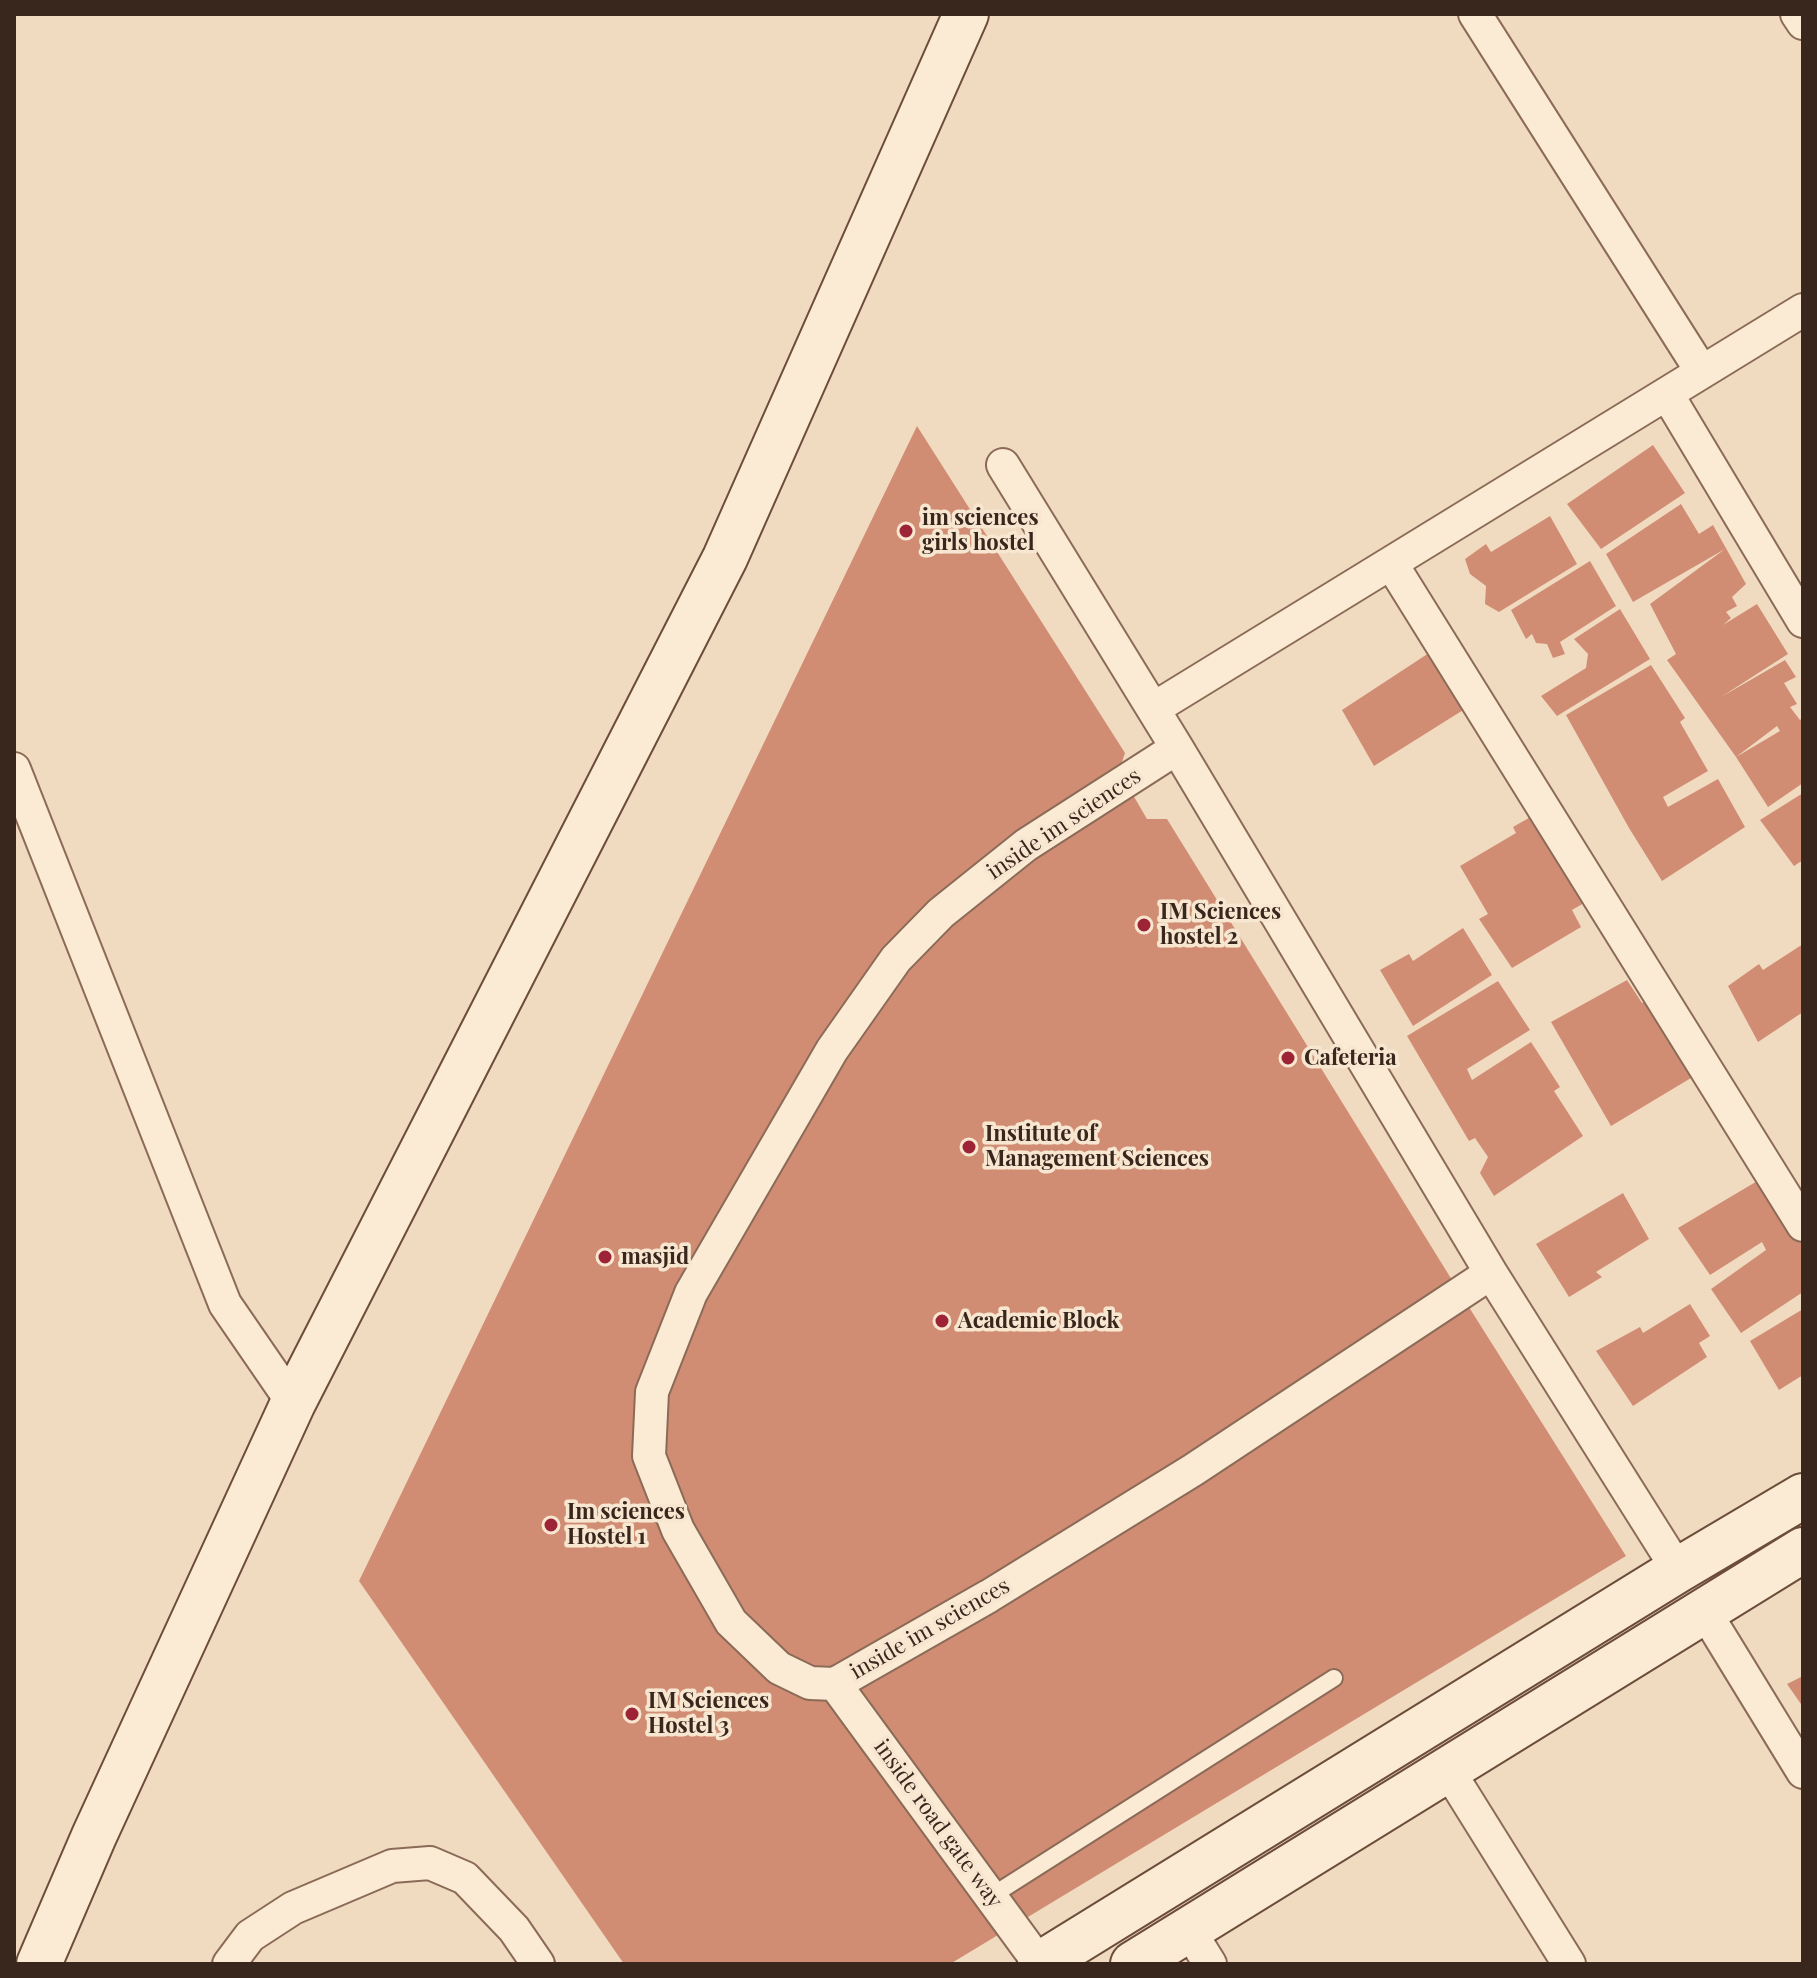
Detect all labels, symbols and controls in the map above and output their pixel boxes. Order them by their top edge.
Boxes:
place label: im sciences girls hostel [922,505,1039,556]
marker: im sciences girls hostel [897,522,915,540]
street label: inside im sciences [982,763,1146,885]
place label: IM Sciences hostel 2 [1160,899,1281,950]
marker: IM Sciences hostel 2 [1135,916,1153,934]
place label: Cafeteria [1304,1045,1397,1071]
marker: Cafeteria [1279,1049,1297,1067]
place label: Institute of Management Sciences [985,1121,1209,1172]
marker: Institute of Management Sciences [960,1138,978,1156]
place label: masjid [621,1244,689,1270]
marker: masjid [596,1248,614,1266]
place label: Academic Block [958,1308,1119,1334]
marker: Academic Block [933,1312,951,1330]
place label: Im sciences Hostel 1 [567,1499,685,1550]
marker: Im sciences Hostel 1 [542,1516,560,1534]
street label: inside im sciences [846,1573,1014,1685]
place label: IM Sciences Hostel 3 [648,1688,769,1740]
marker: IM Sciences Hostel 3 [623,1705,641,1723]
street label: inside road gate way [868,1735,1008,1913]

